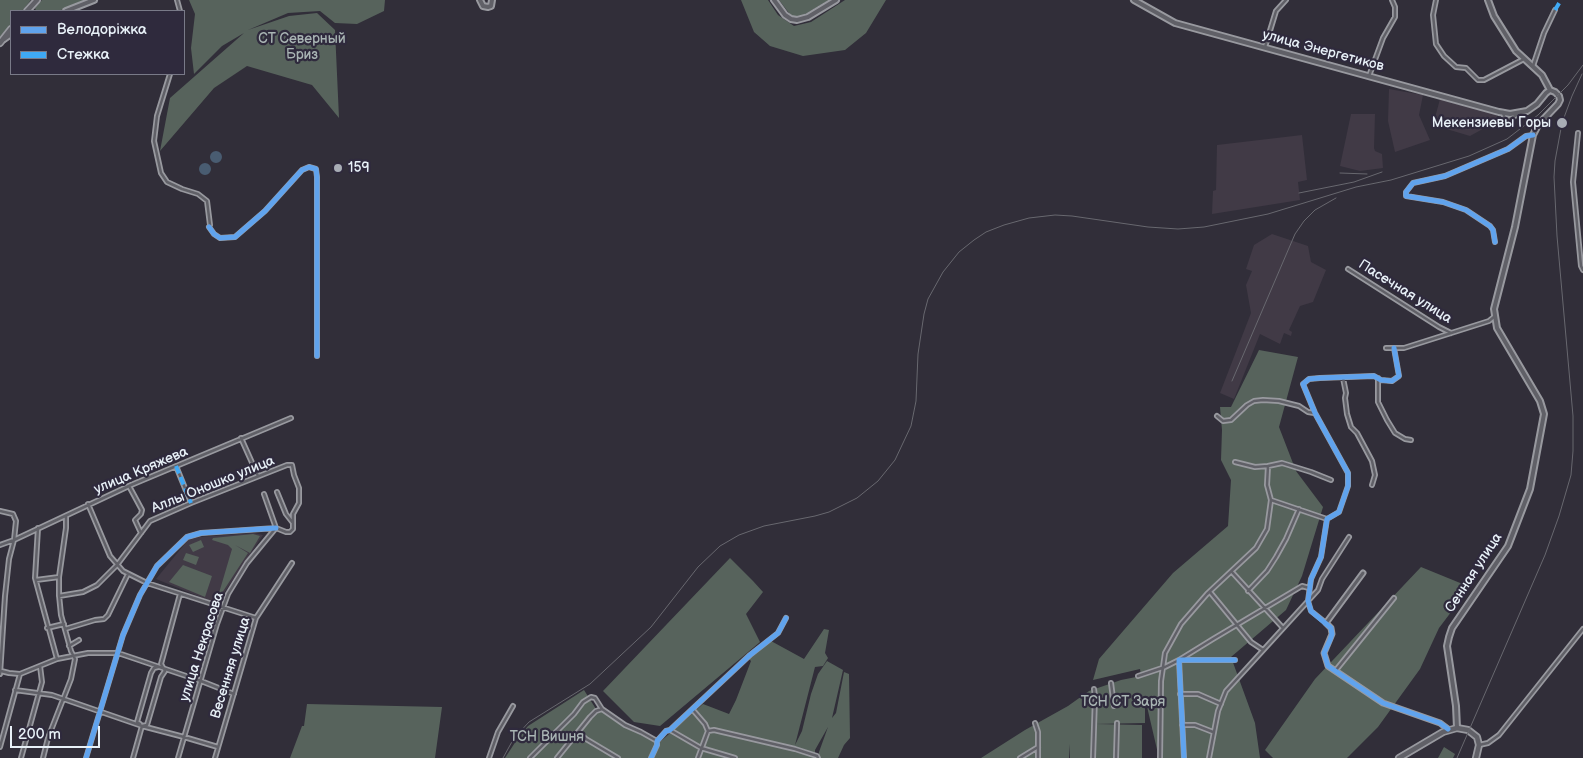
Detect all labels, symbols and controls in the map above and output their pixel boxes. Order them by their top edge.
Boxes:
legend [10,10,185,75]
text: Велодоріжка [57,20,147,39]
street label: улица Энергетиков [1260,27,1386,75]
park label: СТ Северный Бриз [258,31,346,64]
text: Стежка [57,45,110,64]
place label: Мекензиевы Горы [1432,115,1551,131]
marker: Мекензиевы Горы [1555,116,1569,130]
place label: 159 [348,160,370,176]
marker: 159 [332,162,344,174]
street label: Пасечная улица [1355,256,1455,328]
street label: улица Кряжева [92,444,190,498]
street label: Аллы Оношко улица [149,453,277,517]
street label: Сенная улица [1442,530,1506,616]
street label: улица Некрасова [176,590,228,704]
street label: Весенняя улица [208,615,254,721]
park label: ТСН СТ Заря [1081,694,1165,710]
scale bar [12,716,102,748]
text: 200 m [18,725,61,744]
park label: ТСН Вишня [510,729,584,745]

